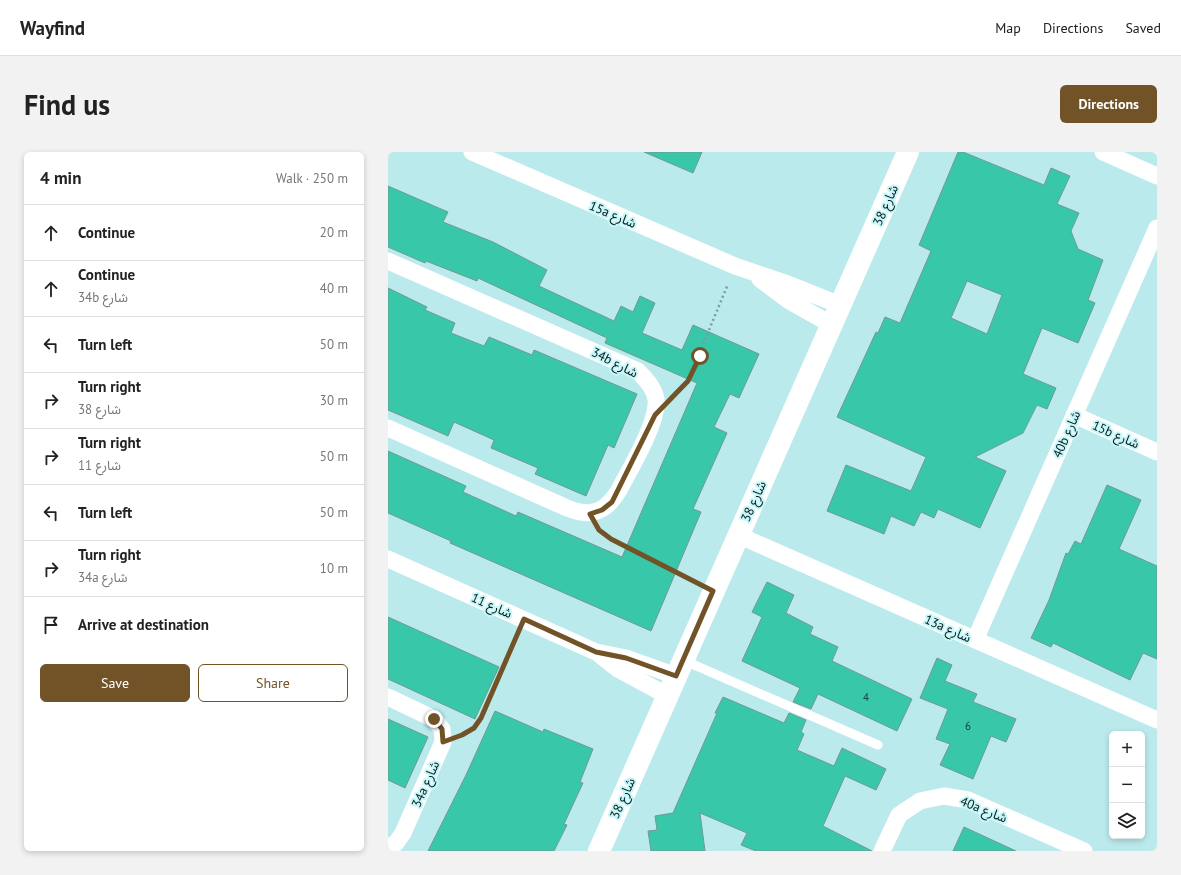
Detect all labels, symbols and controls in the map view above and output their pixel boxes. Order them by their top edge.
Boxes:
text: Wayfind [20,16,85,40]
text: Map [995,19,1021,37]
text: Directions [1043,19,1103,37]
text: Saved [1125,19,1161,37]
button: Directions [1060,85,1157,123]
text: Find us [24,86,110,123]
text: 4 min [40,167,81,189]
text: Walk · 250 m [276,170,348,187]
street label: شارع 38 [869,182,904,229]
street label: 15a شارع [586,197,639,234]
icon: ahead [40,222,62,244]
text: Continue [78,223,135,242]
text: 20 m [320,224,348,241]
text: Continue [78,265,135,284]
icon: ahead [40,278,62,300]
text: 40 m [320,280,348,297]
text: 34b شارع [78,289,128,306]
icon: left [40,334,62,356]
text: Turn left [78,335,132,354]
text: 50 m [320,336,348,353]
street label: 34b شارع [588,344,641,383]
route start [691,347,709,365]
text: Turn right [78,377,141,396]
icon: right [40,390,62,412]
text: 30 m [320,392,348,409]
text: شارع 38 [78,401,121,418]
street label: 40b شارع [1049,408,1086,461]
street label: 15b شارع [1089,417,1142,454]
text: Turn right [78,433,141,452]
icon: right [40,446,62,468]
text: 50 m [320,448,348,465]
text: شارع 11 [78,457,121,474]
street label: شارع 38 [737,478,772,525]
icon: left [40,502,62,524]
text: Turn left [78,503,132,522]
text: 50 m [320,504,348,521]
text: Turn right [78,545,141,564]
icon: right [40,558,62,580]
text: 10 m [320,560,348,577]
text: 34a شارع [78,569,127,586]
street label: شارع 11 [468,589,515,624]
street label: 13a شارع [921,611,974,648]
icon: arrive [40,614,62,636]
text: Arrive at destination [78,615,209,634]
button: Save [40,664,190,702]
button: Share [198,664,348,702]
house number: 4 [863,690,869,704]
route end [425,710,443,728]
house number: 6 [965,719,971,733]
map controls [1109,731,1145,839]
button: + [1109,731,1145,767]
street label: 34a شارع [408,758,445,811]
button: − [1109,767,1145,803]
street label: شارع 38 [606,775,641,822]
street label: 40a شارع [957,792,1010,828]
button: layers [1109,803,1145,839]

